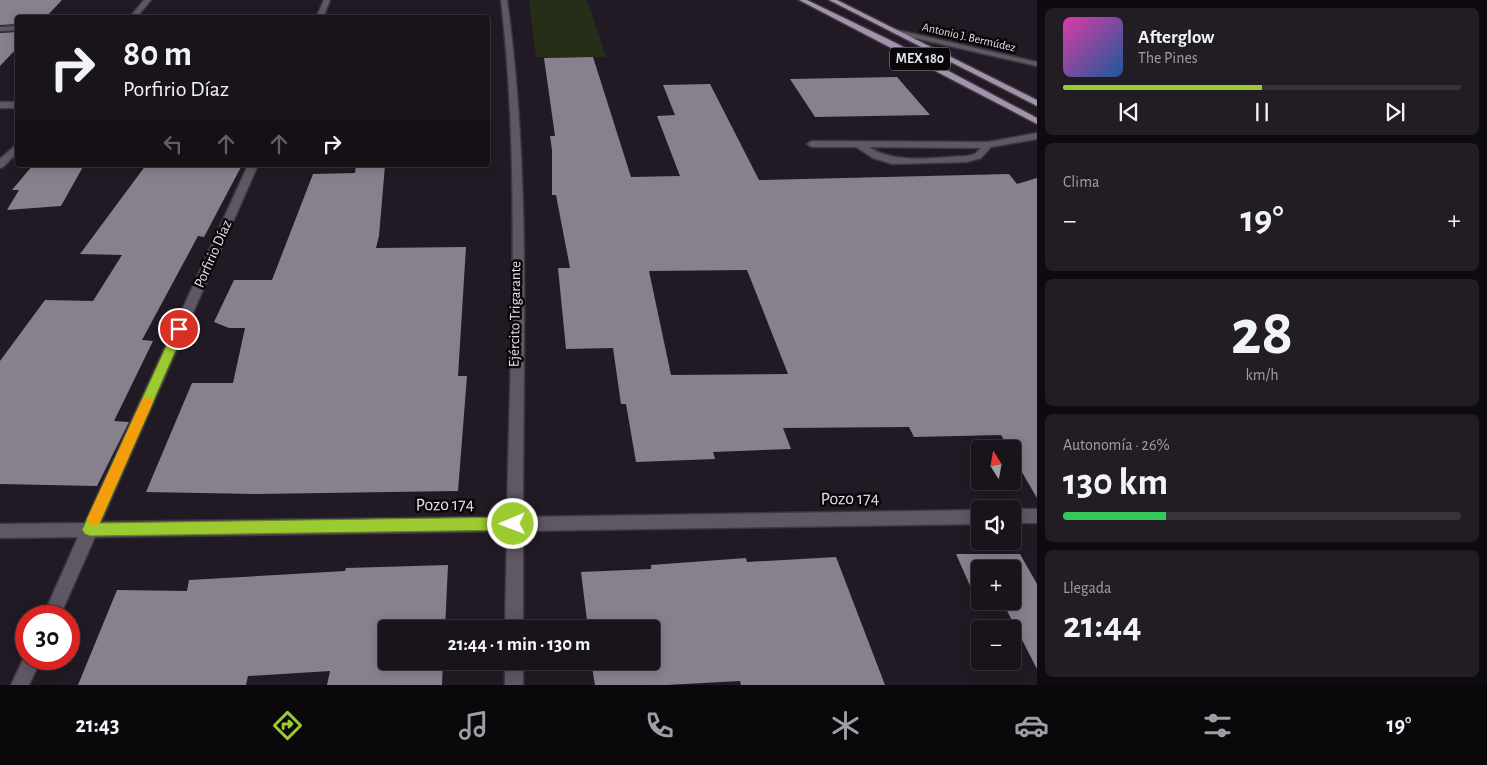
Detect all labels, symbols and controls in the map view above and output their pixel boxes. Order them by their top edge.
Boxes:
street label: Antonio J. Bermúdez [921,20,1017,54]
text: Afterglow [1138,28,1214,47]
icon: right [40,35,105,100]
text: 80 m [123,37,192,72]
road number: MEX 180 [890,48,950,70]
text: The Pines [1138,50,1198,66]
text: Porfirio Díaz [123,78,229,100]
icon: previous [1115,98,1143,126]
icon: pause [1248,98,1276,126]
icon: next [1381,98,1409,126]
icon: left [159,130,187,158]
icon: ahead [212,130,240,158]
icon: ahead [265,130,293,158]
icon: right [318,130,346,158]
text: Clima [1063,174,1099,190]
text: 19° [1240,201,1284,239]
text: − [1063,207,1076,235]
text: + [1448,207,1461,235]
street label: Porfirio Díaz [191,218,235,290]
street label: Ejército Trigarante [507,261,523,367]
text: 28 [1231,301,1293,366]
pin [158,308,200,350]
icon: arrive [165,315,193,343]
text: km/h [1245,367,1279,383]
text: Autonomía · 26% [1063,437,1170,453]
north arrow [971,440,1021,490]
map controls [971,440,1021,670]
text: 130 km [1063,464,1168,502]
street label: Pozo 174 [821,489,880,509]
street label: Pozo 174 [416,495,475,515]
position arrow [486,497,538,549]
button: sound [971,500,1021,550]
button: + [971,560,1021,610]
text: Llegada [1063,580,1111,596]
speed limit sign: 30 [15,605,80,670]
text: 21:44 [1063,607,1142,645]
button: − [971,620,1021,670]
text: 21:44 · 1 min · 130 m [448,635,590,654]
icon: directions [270,708,305,743]
icon: music [456,708,491,743]
icon: phone [642,708,677,743]
icon: climate [828,708,863,743]
icon: car [1014,708,1049,743]
icon: filters [1200,708,1235,743]
text: 21:43 [76,714,119,736]
text: 19° [1386,714,1411,736]

